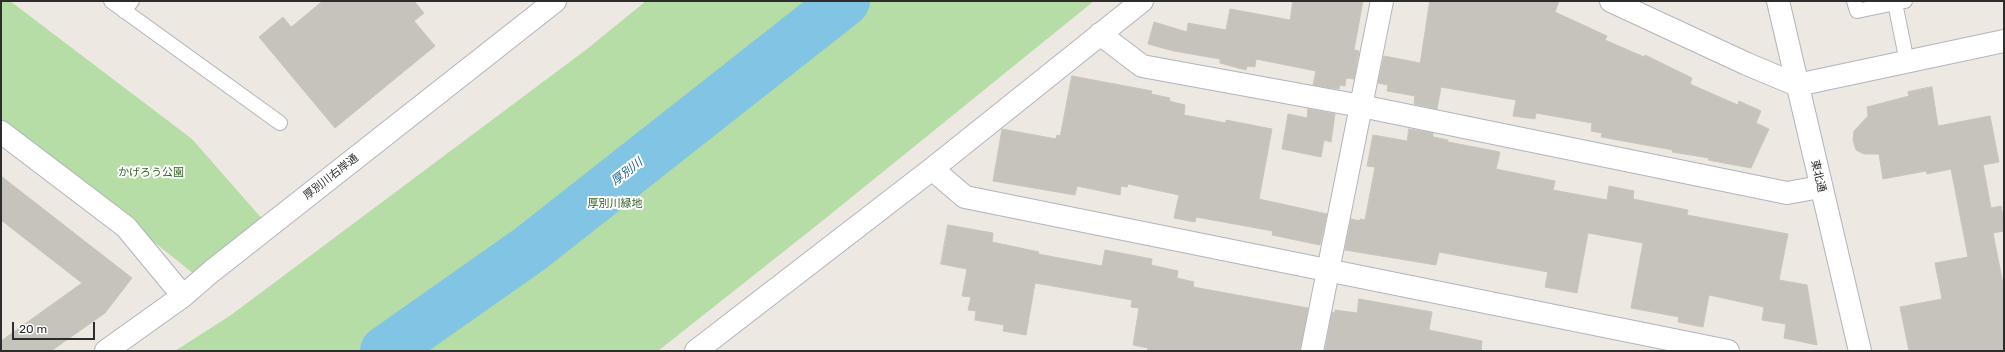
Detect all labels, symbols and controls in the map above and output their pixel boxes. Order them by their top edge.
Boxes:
street label: 厚別川右岸通 [301,151,361,203]
water label: 厚別川 [608,155,646,189]
street label: 東北通 [1808,158,1828,194]
park label: かげろう公園 [118,166,184,180]
park label: 厚別川緑地 [588,197,642,211]
scale bar [14,314,97,340]
text: 20 m [19,322,47,336]

